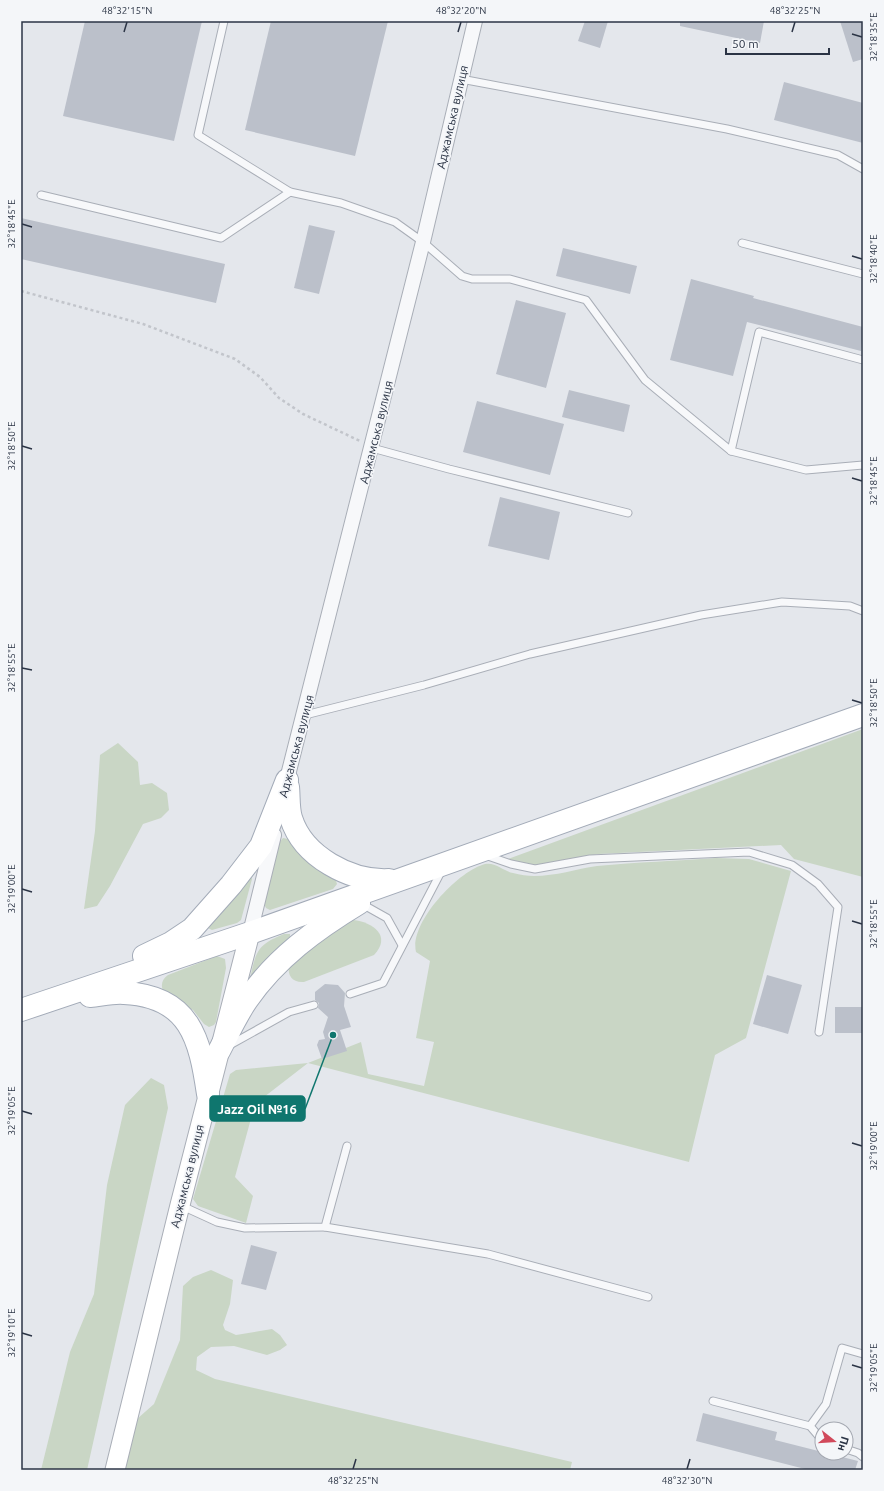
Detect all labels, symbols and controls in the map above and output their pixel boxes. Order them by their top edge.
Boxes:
text: 48°32'15"N [102,5,152,16]
text: 48°32'20"N [436,5,486,16]
text: 48°32'25"N [770,5,820,16]
text: 32°18'35"E [868,12,879,62]
scale bar [726,30,829,56]
text: 50 m [732,37,759,50]
street label: Аджамська вулиця [434,64,470,170]
text: 32°18'45"E [6,199,17,249]
text: 32°18'40"E [868,234,879,284]
street label: Аджамська вулиця [357,379,395,485]
text: 32°18'50"E [6,421,17,471]
text: 32°18'45"E [868,456,879,506]
text: 32°18'55"E [6,643,17,693]
text: 32°18'50"E [868,678,879,728]
street label: Аджамська вулиця [276,693,316,799]
text: 32°19'00"E [6,864,17,914]
text: 32°18'55"E [868,899,879,949]
text: 32°19'05"E [6,1086,17,1136]
callout: Jazz Oil №16 [210,1096,305,1121]
text: Jazz Oil №16 [217,1102,297,1116]
text: 32°19'00"E [868,1121,879,1171]
street label: Аджамська вулиця [168,1123,206,1229]
text: 32°19'10"E [6,1308,17,1358]
text: 32°19'05"E [868,1343,879,1393]
north arrow [814,1421,854,1461]
text: Пн [836,1435,851,1453]
text: 48°32'25"N [328,1475,378,1486]
text: 48°32'30"N [662,1475,712,1486]

